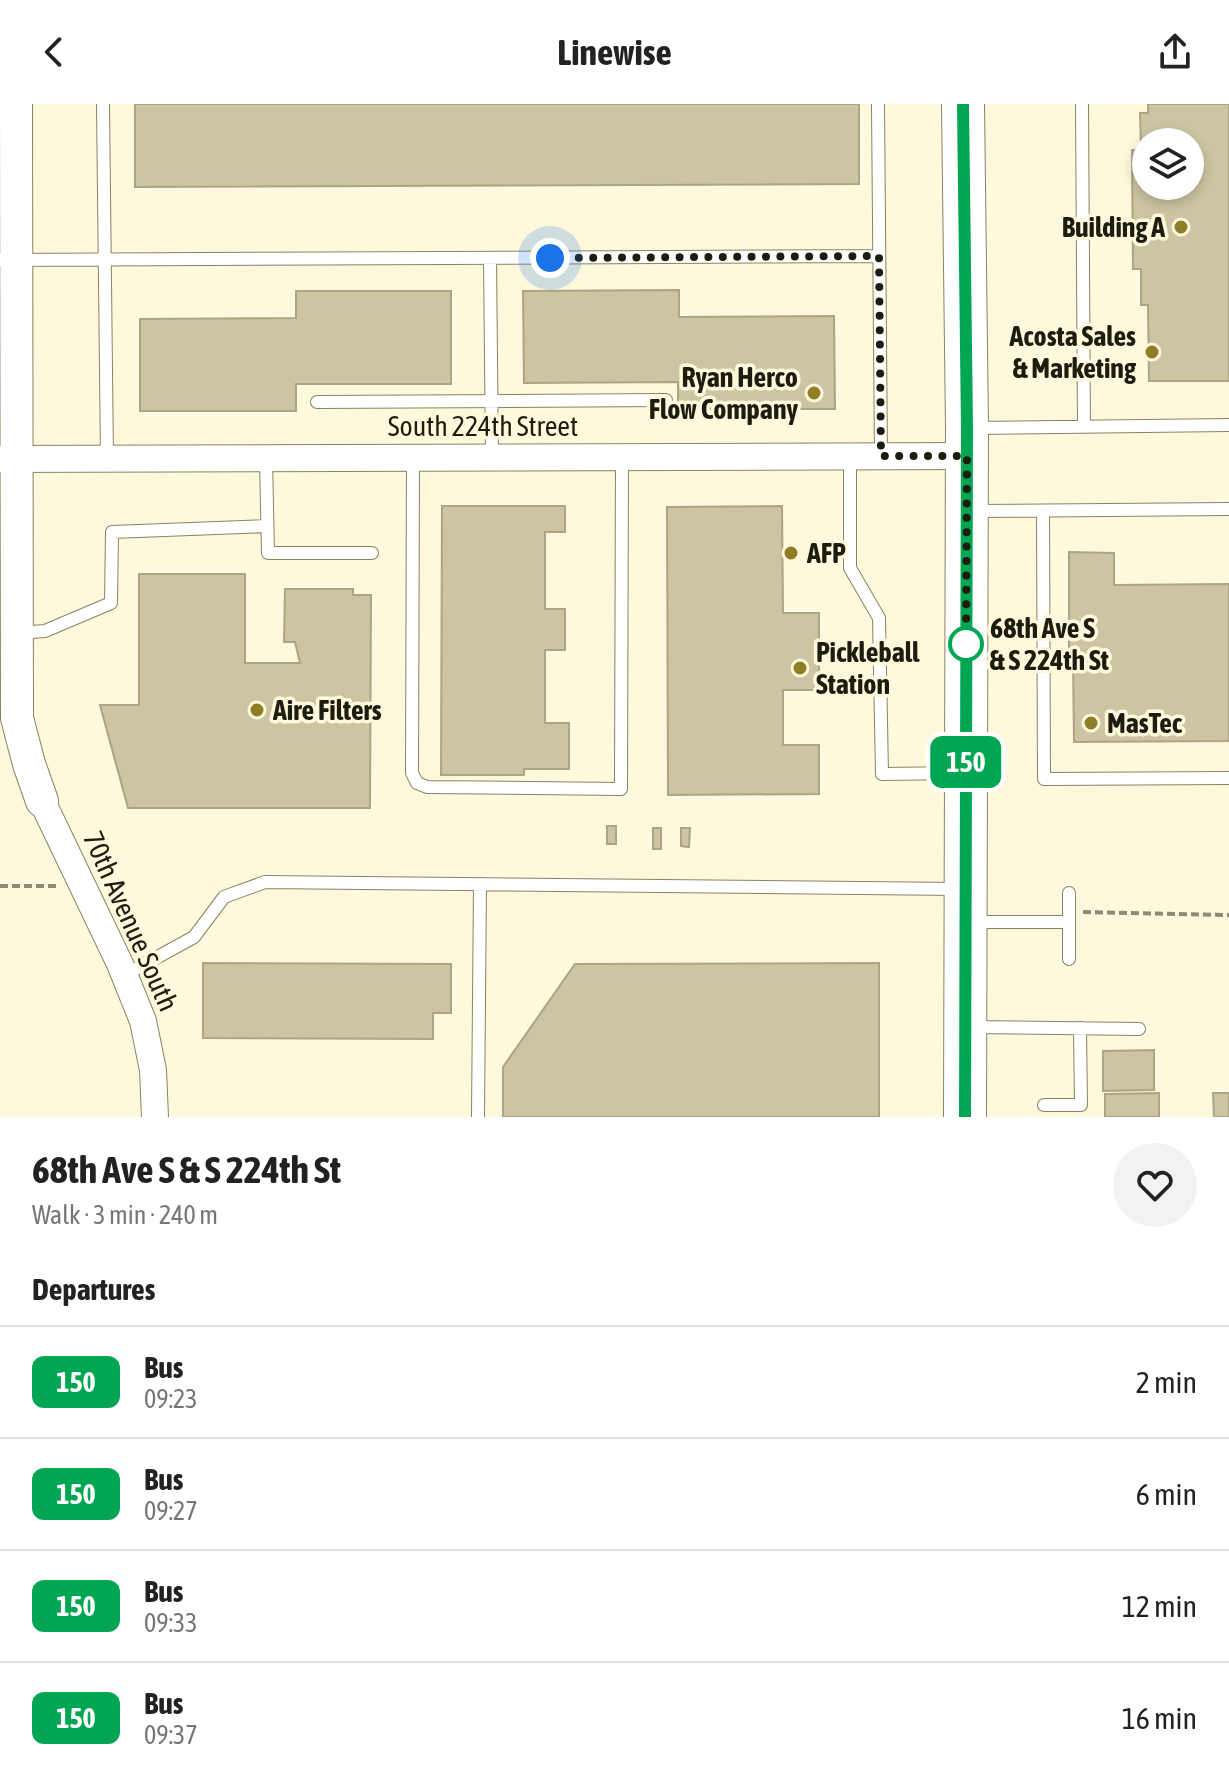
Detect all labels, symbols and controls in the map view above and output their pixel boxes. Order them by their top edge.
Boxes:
icon: back [32,30,76,74]
icon: share [1153,30,1197,74]
text: Linewise [557,31,672,73]
map controls [1132,128,1204,200]
button: layers [1132,128,1204,200]
place label: Building A [1062,211,1165,243]
marker: Building A [1172,218,1190,236]
your location [530,238,570,278]
place label: Acosta Sales & Marketing [1008,320,1137,384]
marker: Acosta Sales & Marketing [1143,343,1161,361]
place label: Ryan Herco Flow Company [649,361,798,425]
marker: Ryan Herco Flow Company [805,384,823,402]
street label: South 224th Street [388,410,578,442]
place label: AFP [806,537,846,569]
marker: AFP [782,544,800,562]
place label: 68th Ave S & S 224th St [990,612,1109,676]
marker: 68th Ave S & S 224th St [949,627,983,661]
place label: Pickleball Station [816,636,920,700]
marker: Pickleball Station [791,659,809,677]
place label: Aire Filters [272,694,382,726]
marker: Aire Filters [248,701,266,719]
place label: MasTec [1107,707,1183,739]
marker: MasTec [1082,714,1100,732]
line badge: 150 [920,736,1012,788]
text: 150 [946,746,986,778]
street label: 70th Avenue South [77,826,185,1016]
button: heart [1113,1143,1197,1227]
text: 68th Ave S & S 224th St [32,1148,341,1191]
text: Walk · 3 min · 240 m [32,1200,218,1230]
text: Departures [32,1272,155,1306]
text: Bus [144,1350,183,1384]
text: 2 min [1136,1365,1197,1399]
text: 150 [56,1366,96,1398]
text: 09:23 [144,1384,198,1414]
text: Bus [144,1462,183,1496]
text: 6 min [1136,1477,1197,1511]
text: 150 [56,1478,96,1510]
text: 09:27 [144,1496,198,1526]
text: Bus [144,1574,183,1608]
text: 12 min [1122,1589,1197,1623]
text: 150 [56,1590,96,1622]
text: 09:33 [144,1608,198,1638]
text: Bus [144,1686,183,1720]
text: 16 min [1122,1701,1197,1735]
text: 150 [56,1702,96,1734]
text: 09:37 [144,1720,198,1750]

